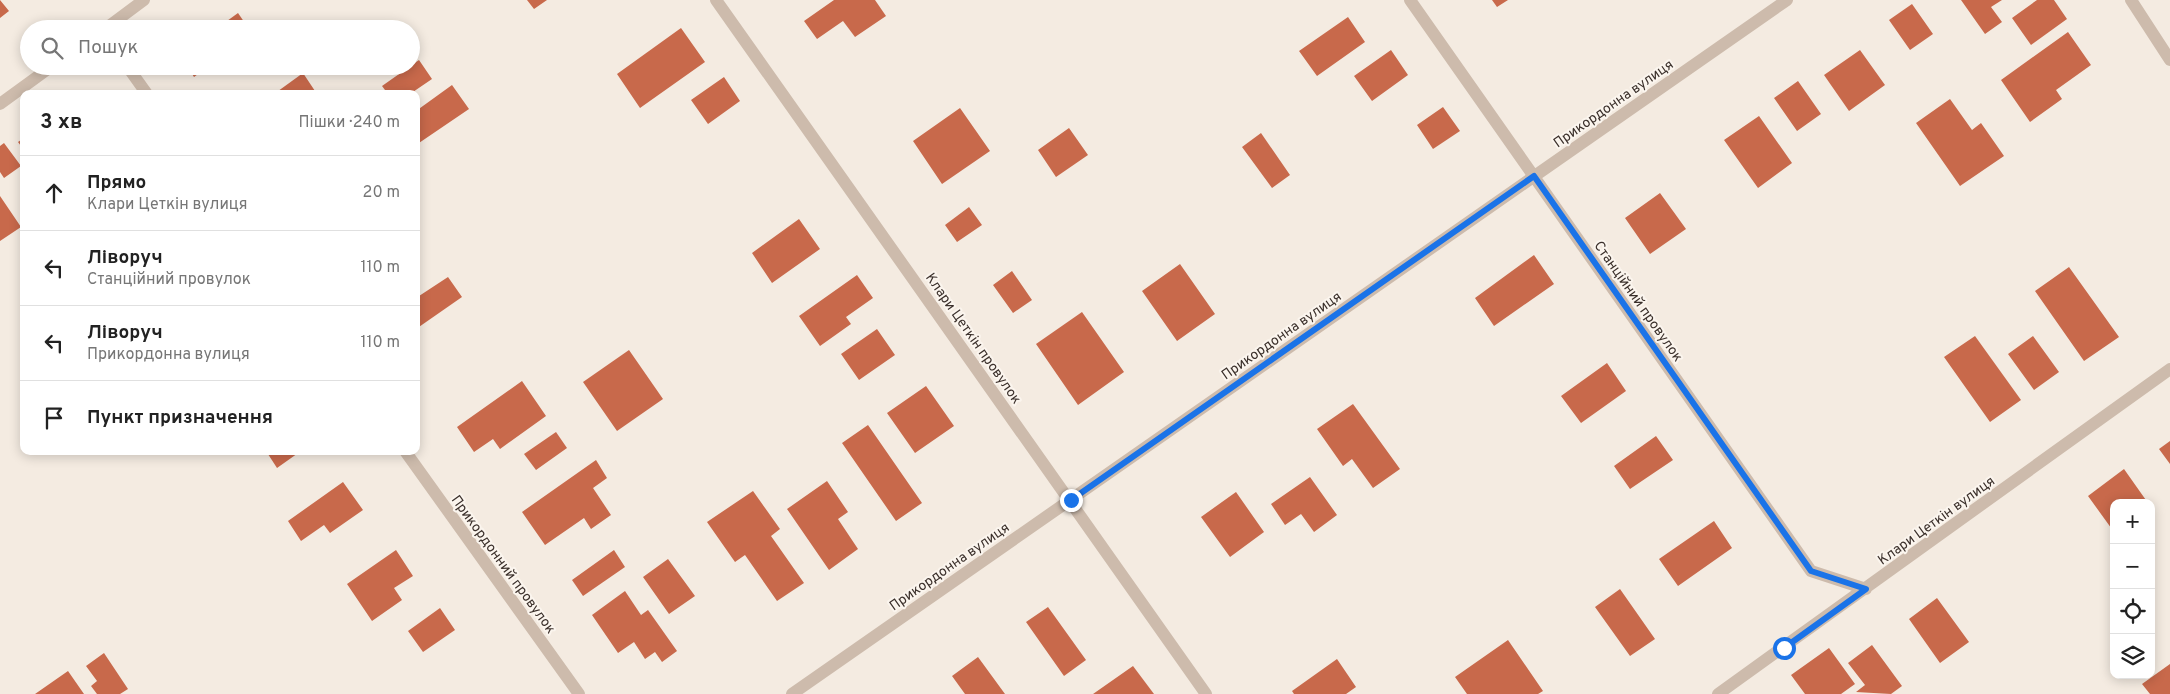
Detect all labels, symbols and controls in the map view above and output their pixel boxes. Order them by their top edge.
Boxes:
search box [20,20,420,75]
icon: search [38,34,66,62]
text: Пошук [78,36,138,60]
street label: Прикордонна вулиця [1551,56,1677,152]
text: 3 хв [40,109,82,136]
text: Пішки · 240 m [299,113,400,133]
text: Прямо [87,171,146,195]
icon: ahead [40,179,68,207]
text: 20 m [363,183,400,203]
text: Клари Цеткін вулиця [87,195,248,215]
street label: Станційний провулок [1590,238,1686,365]
text: Ліворуч [87,246,163,270]
icon: left [40,254,68,282]
text: 110 m [360,258,400,278]
text: Станційний провулок [87,270,251,290]
street label: Клари Цеткін провулок [921,270,1024,408]
street label: Прикордонна вулиця [1219,288,1345,384]
text: Ліворуч [87,321,163,345]
icon: left [40,329,68,357]
text: 110 m [360,333,400,353]
text: Прикордонна вулиця [87,345,250,365]
icon: arrive [40,404,68,432]
text: Пункт призначення [87,406,273,430]
street label: Клари Цеткін вулиця [1875,473,1999,569]
route end [1060,489,1083,512]
street label: Прикордонний провулок [447,492,559,637]
map controls [2110,499,2155,679]
button: + [2110,499,2155,544]
street label: Прикордонна вулиця [887,519,1013,615]
button: − [2110,544,2155,589]
button: locate [2110,589,2155,634]
button: layers [2110,634,2155,679]
route start [1773,637,1796,660]

